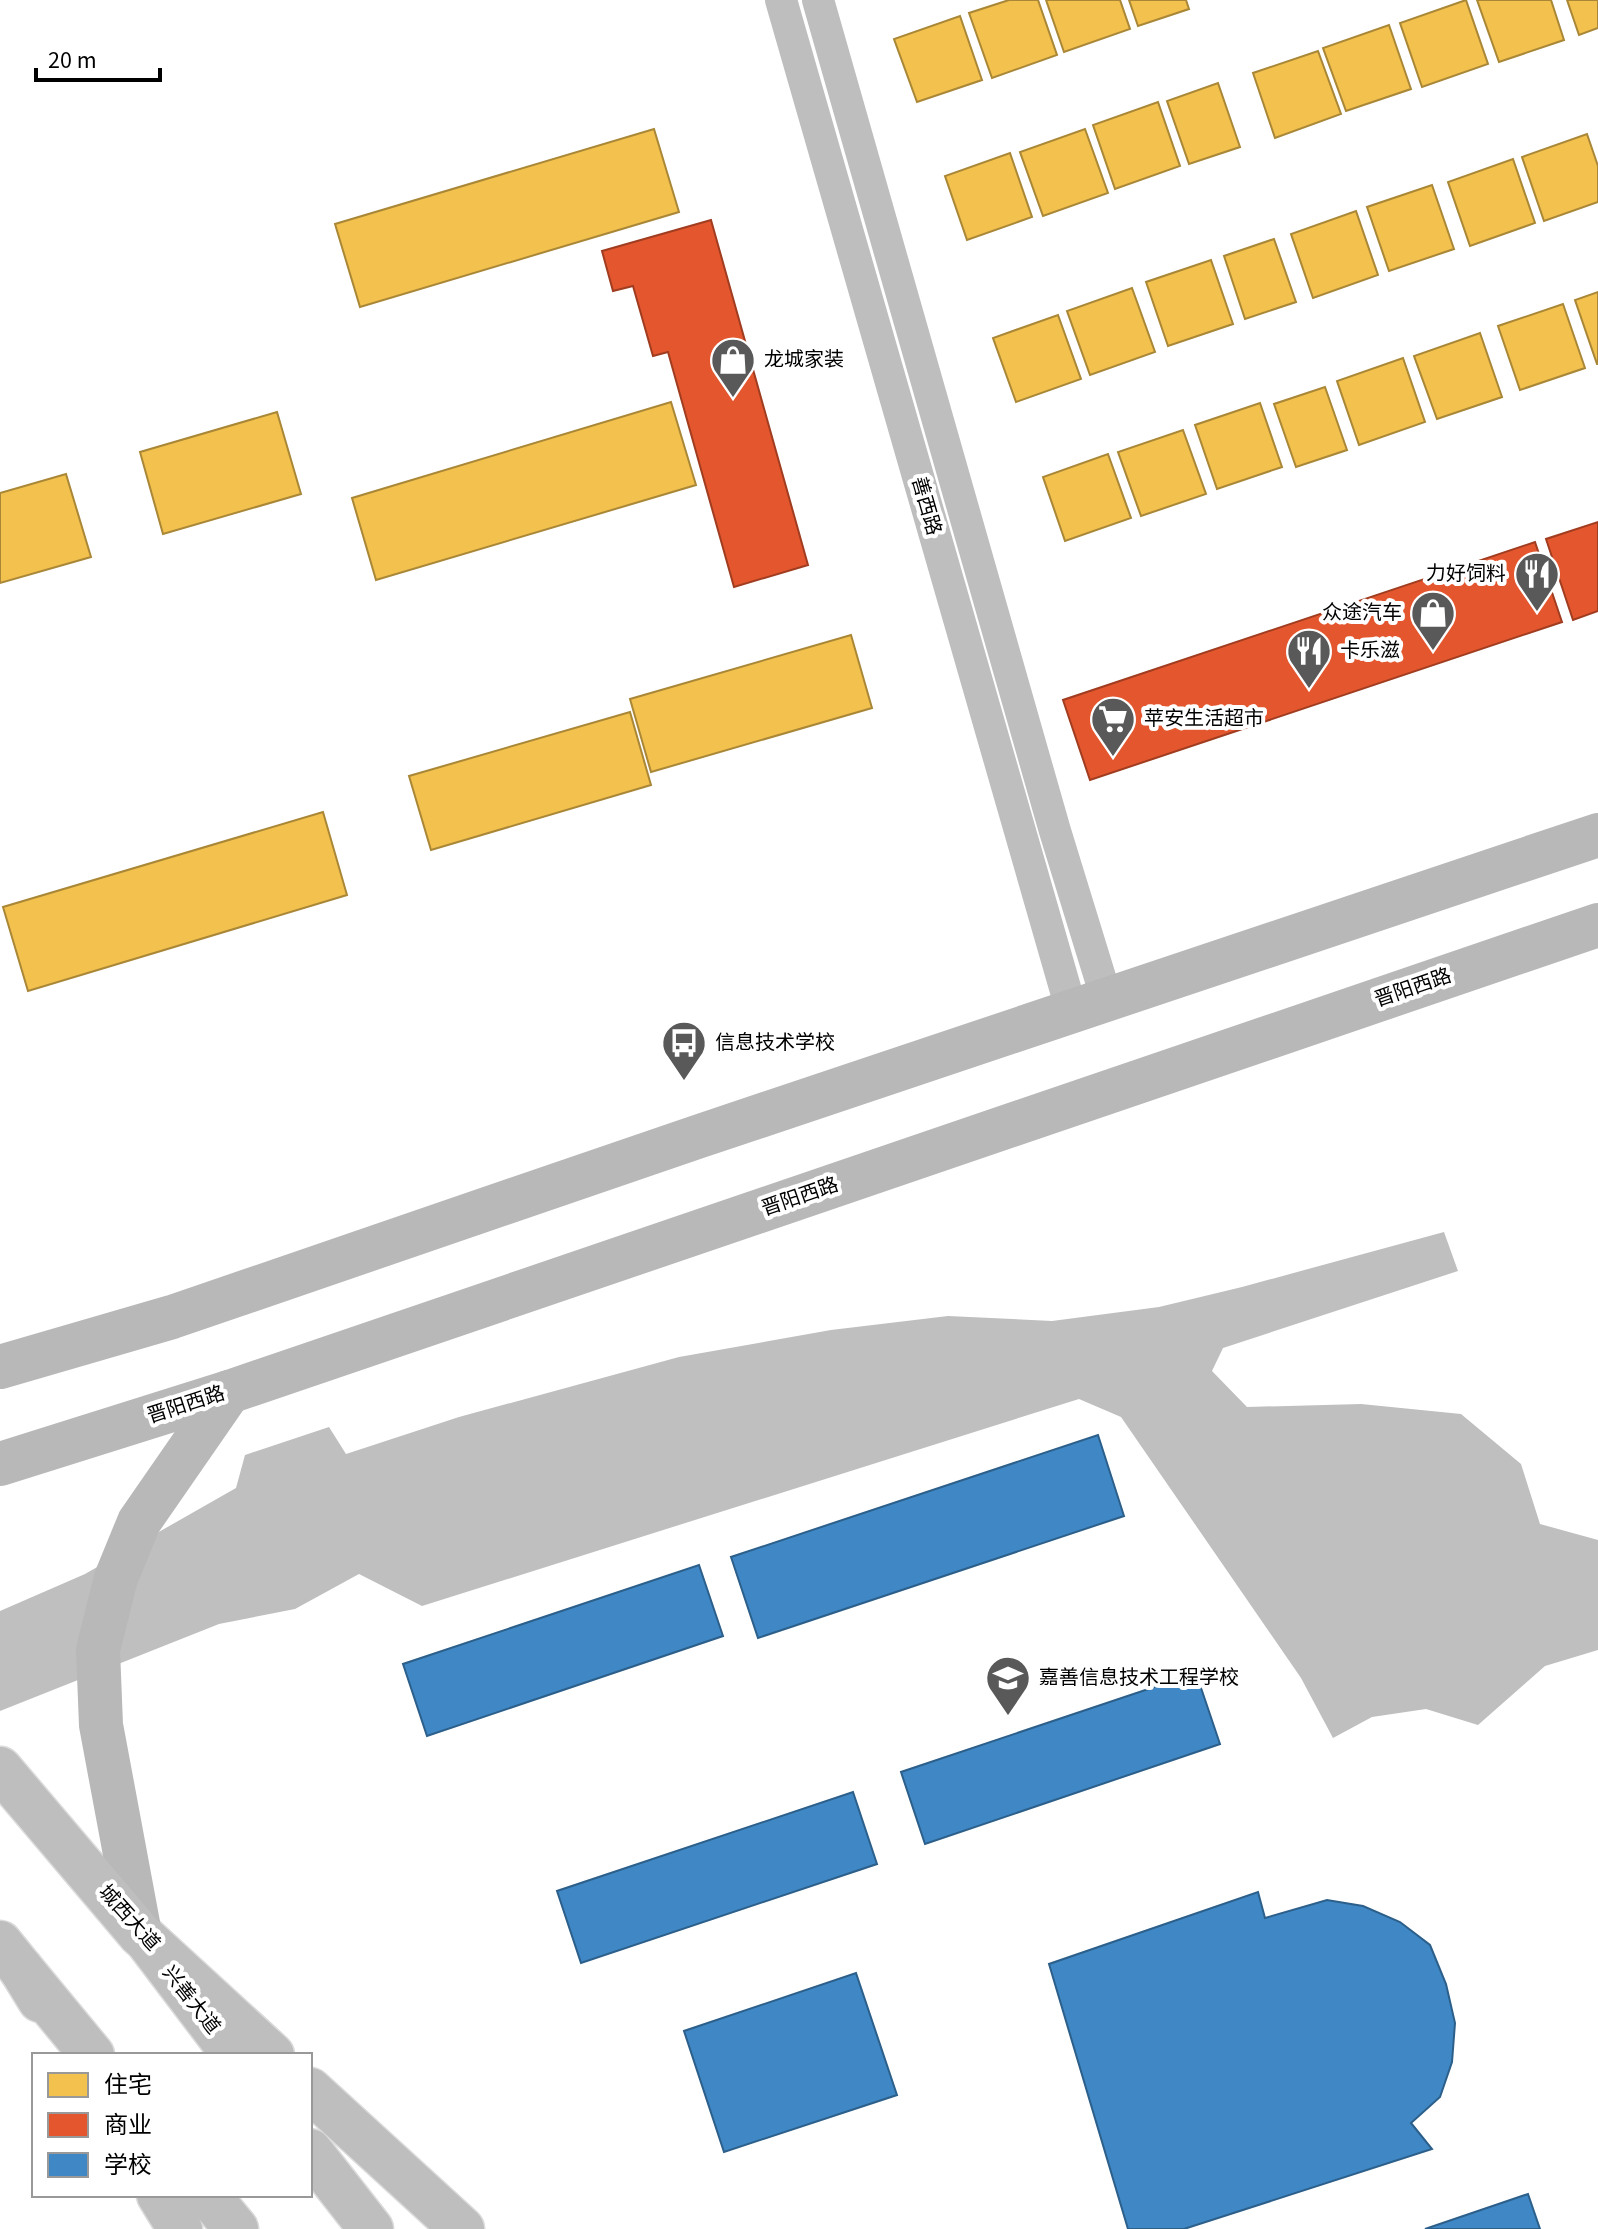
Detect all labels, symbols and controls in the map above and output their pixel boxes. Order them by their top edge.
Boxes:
scale bar [36,32,160,82]
text: 20 m [48,43,97,78]
shop icon: 龙城家装 [709,336,757,399]
place label: 龙城家装 [764,346,844,374]
street label: 善西路 [904,473,948,539]
restaurant icon: 力好饲料 [1513,550,1561,613]
place label: 力好饲料 [1426,560,1506,588]
shop icon: 众途汽车 [1409,589,1457,652]
place label: 众途汽车 [1322,599,1402,627]
restaurant icon: 卡乐滋 [1285,627,1333,690]
place label: 卡乐滋 [1340,637,1400,665]
supermarket icon: 苹安生活超市 [1089,695,1137,758]
place label: 苹安生活超市 [1144,705,1264,733]
street label: 晋阳西路 [1371,962,1455,1014]
bus stop icon: 信息技术学校 [660,1019,708,1082]
place label: 信息技术学校 [715,1029,835,1057]
street label: 晋阳西路 [758,1171,842,1223]
street label: 晋阳西路 [144,1379,228,1431]
school or university icon: 嘉善信息技术工程学校 [984,1654,1032,1717]
place label: 嘉善信息技术工程学校 [1039,1664,1239,1692]
street label: 城西大道 [92,1879,166,1957]
street label: 兴善大道 [155,1960,227,2040]
legend [32,2053,312,2197]
text: 住宅 [104,2068,152,2103]
text: 商业 [104,2108,152,2143]
text: 学校 [104,2148,152,2183]

